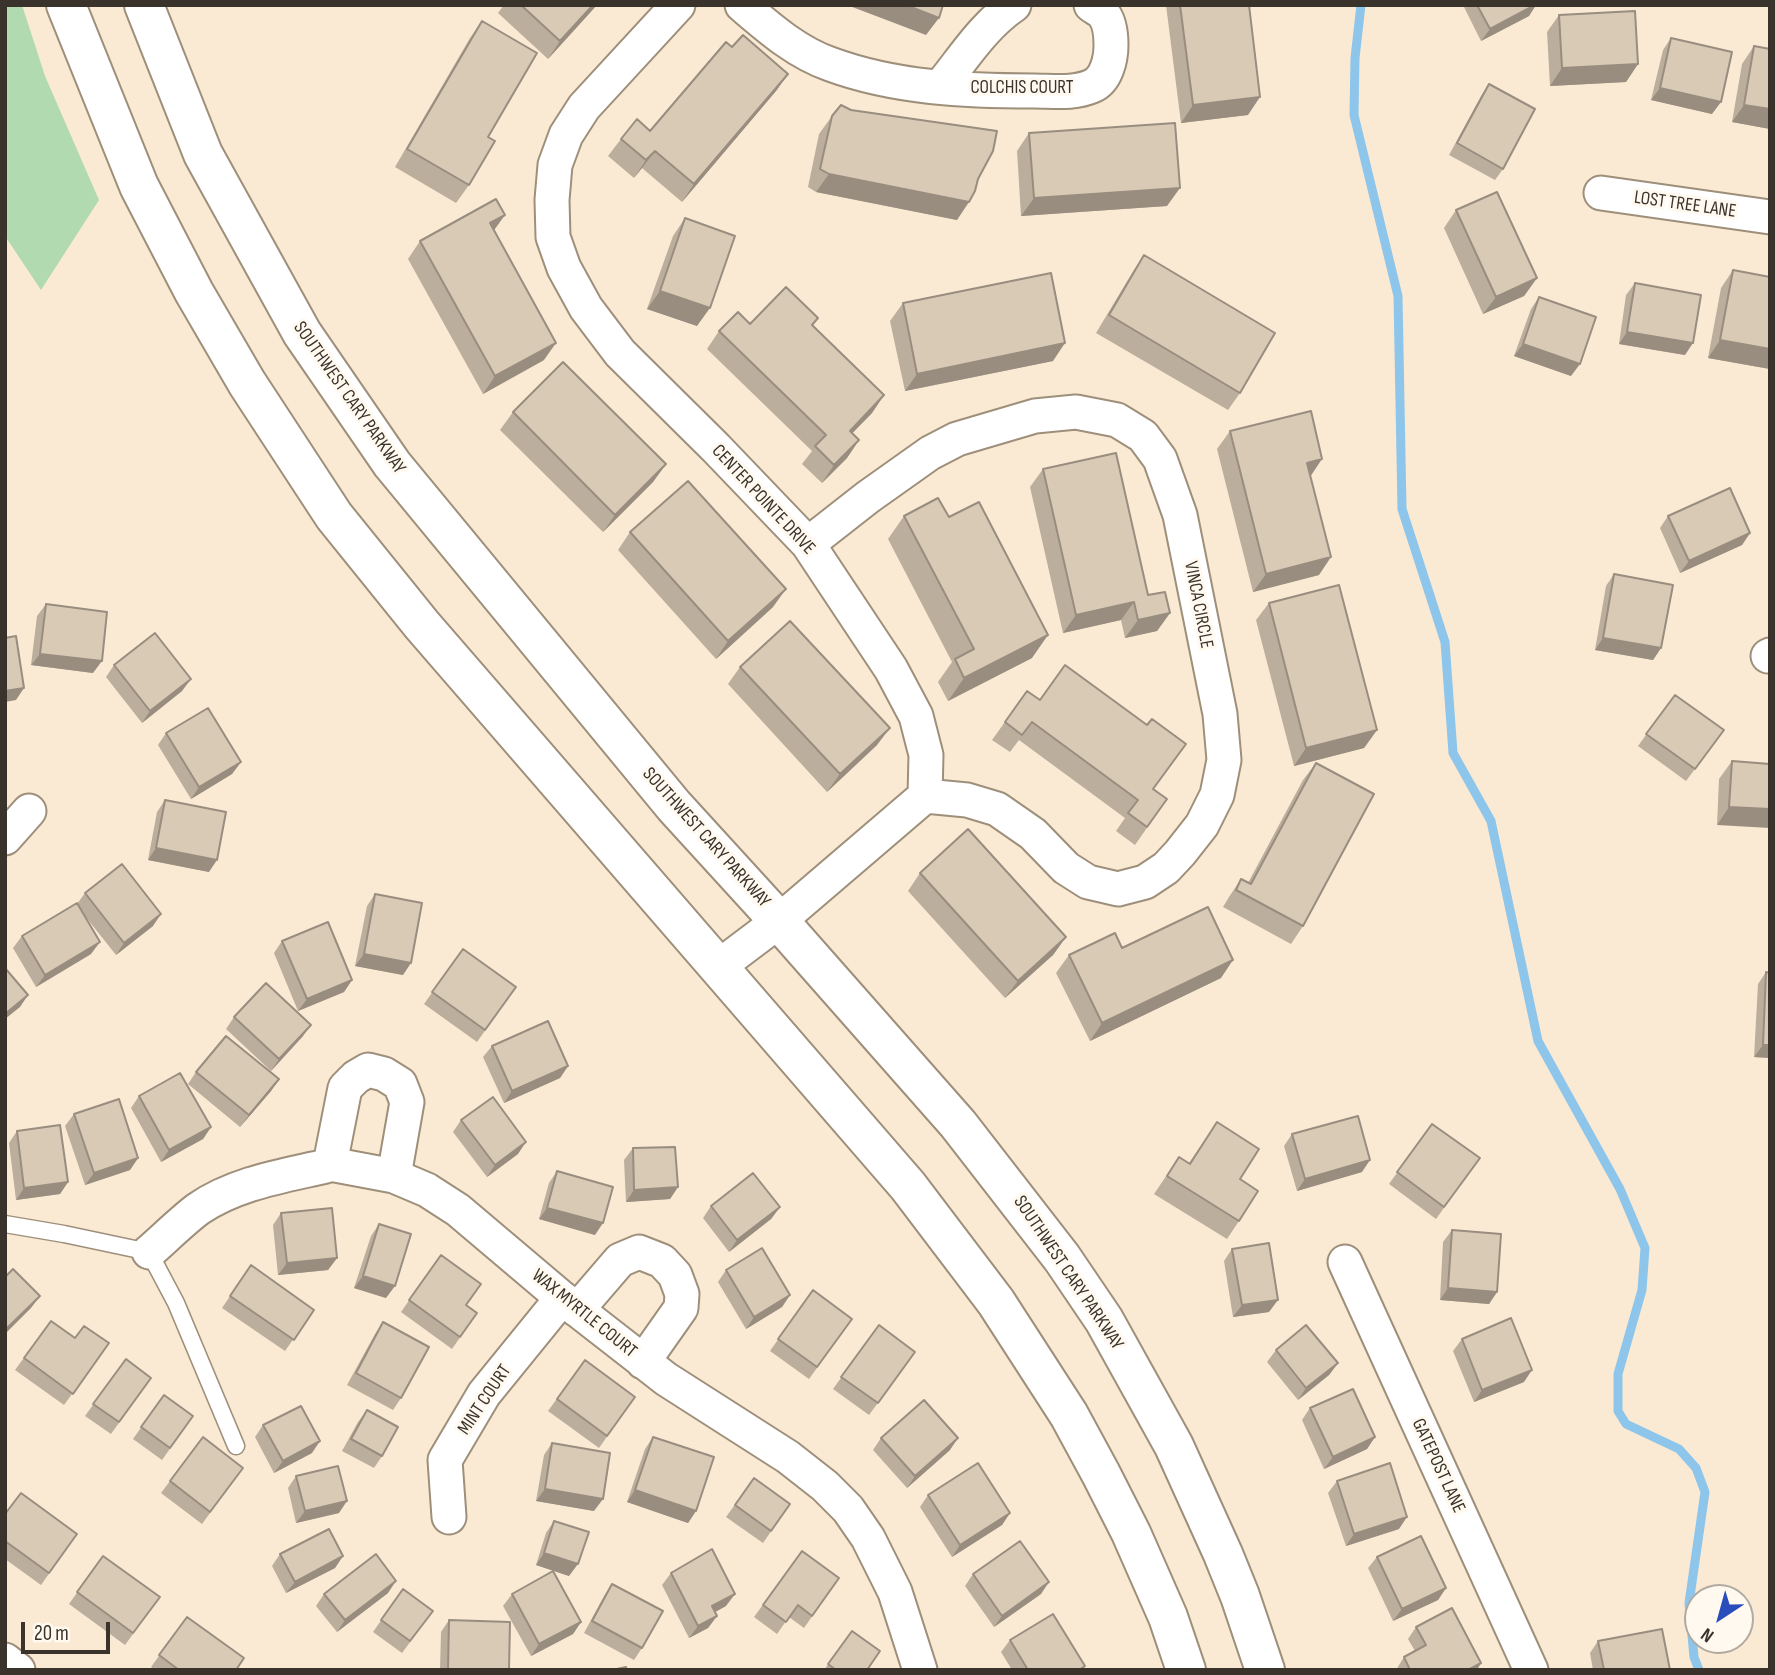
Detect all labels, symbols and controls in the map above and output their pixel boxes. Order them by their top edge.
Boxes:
street label: COLCHIS COURT [970,77,1074,99]
street label: LOST TREE LANE [1633,187,1737,223]
street label: SOUTHWEST CARY PARKWAY [288,318,410,478]
street label: CENTER POINTE DRIVE [706,440,820,560]
street label: VINCA CIRCLE [1178,560,1218,650]
street label: SOUTHWEST CARY PARKWAY [637,763,775,913]
street label: SOUTHWEST CARY PARKWAY [1008,1192,1128,1354]
street label: WAX MYRTLE COURT [527,1265,641,1363]
street label: MINT COURT [453,1361,517,1439]
street label: GATEPOST LANE [1406,1415,1470,1517]
north arrow [1684,1584,1754,1654]
scale bar [24,1608,114,1652]
text: 20 m [34,1621,69,1646]
text: N [1697,1622,1718,1647]

